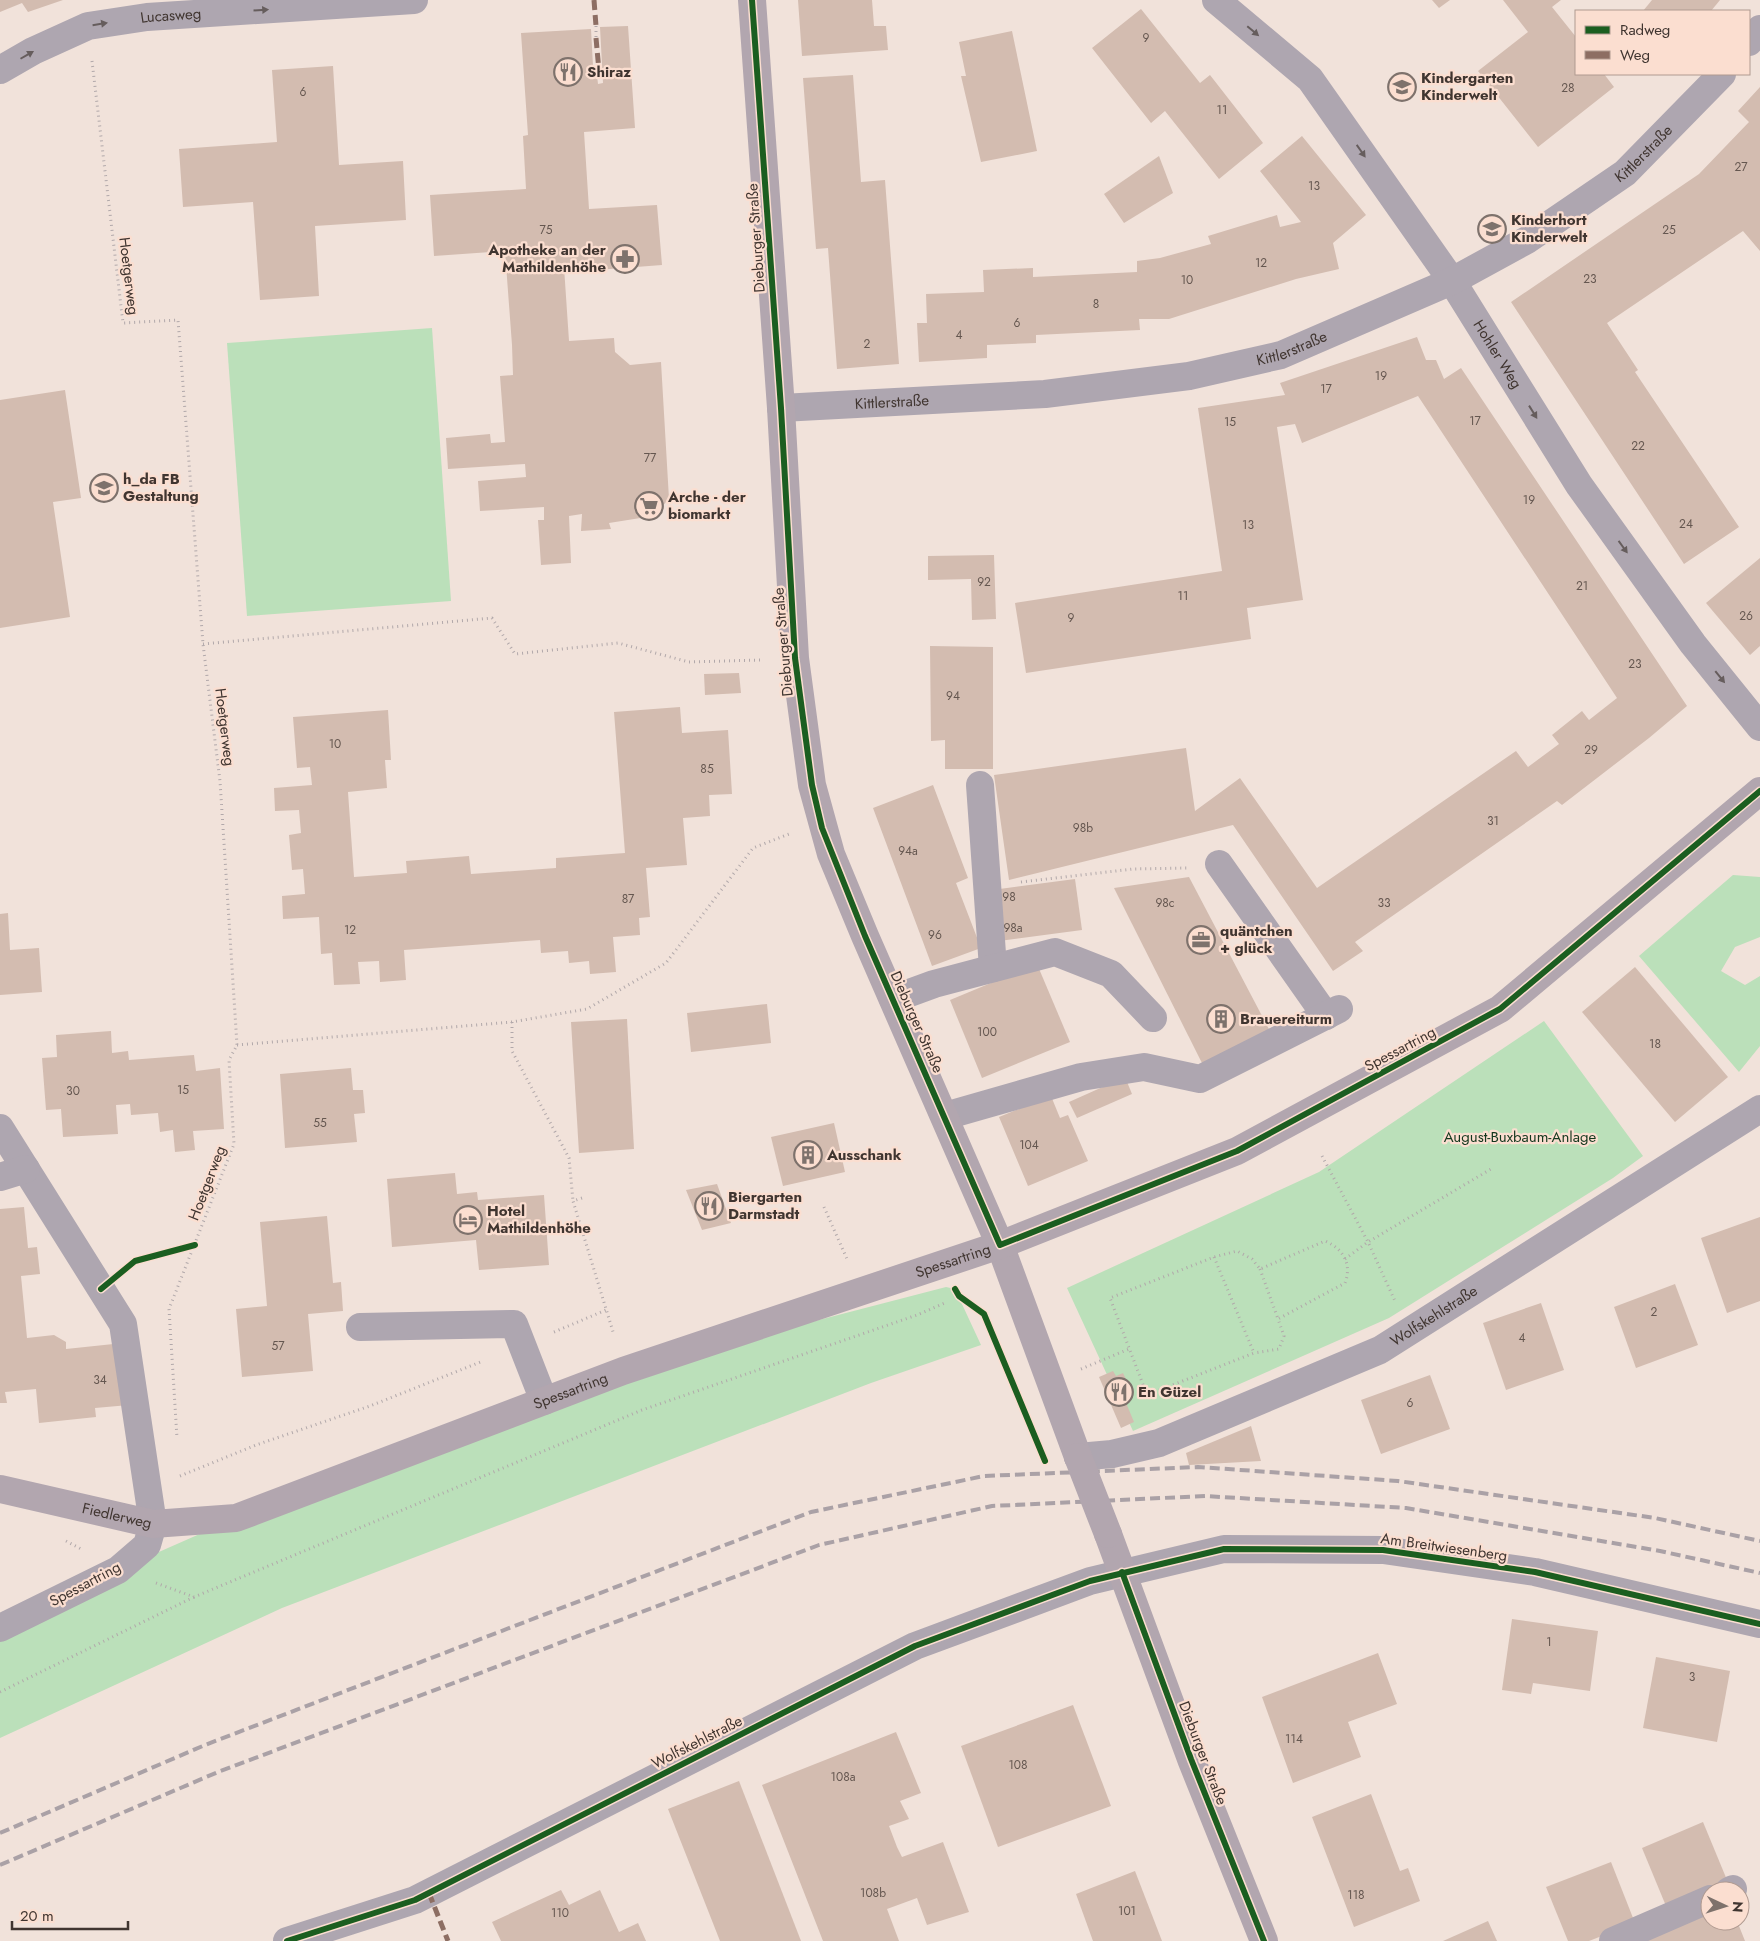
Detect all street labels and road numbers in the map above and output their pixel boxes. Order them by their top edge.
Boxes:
street label: Lucasweg [139,3,202,29]
street label: Kittlerstraße [1610,120,1678,188]
street label: Dieburger Straße [741,182,771,293]
street label: Hoetgerweg [113,236,145,316]
street label: Hohler Weg [1468,315,1527,393]
street label: Kittlerstraße [1254,325,1331,371]
street label: Kittlerstraße [854,389,930,415]
street label: Dieburger Straße [767,586,799,697]
street label: Hoetgerweg [209,687,241,767]
street label: Dieburger Straße [885,968,949,1077]
street label: Spessartring [1360,1021,1440,1077]
street label: Hoetgerweg [183,1142,231,1224]
street label: Spessartring [912,1238,993,1284]
street label: Wolfskehlstraße [1386,1280,1482,1352]
street label: Spessartring [530,1367,611,1415]
street label: Fiedlerweg [80,1497,154,1534]
street label: Am Breitwiesenberg [1379,1527,1509,1567]
street label: Spessartring [45,1556,125,1612]
street label: Dieburger Straße [1173,1698,1233,1808]
street label: Wolfskehlstraße [648,1710,746,1774]

